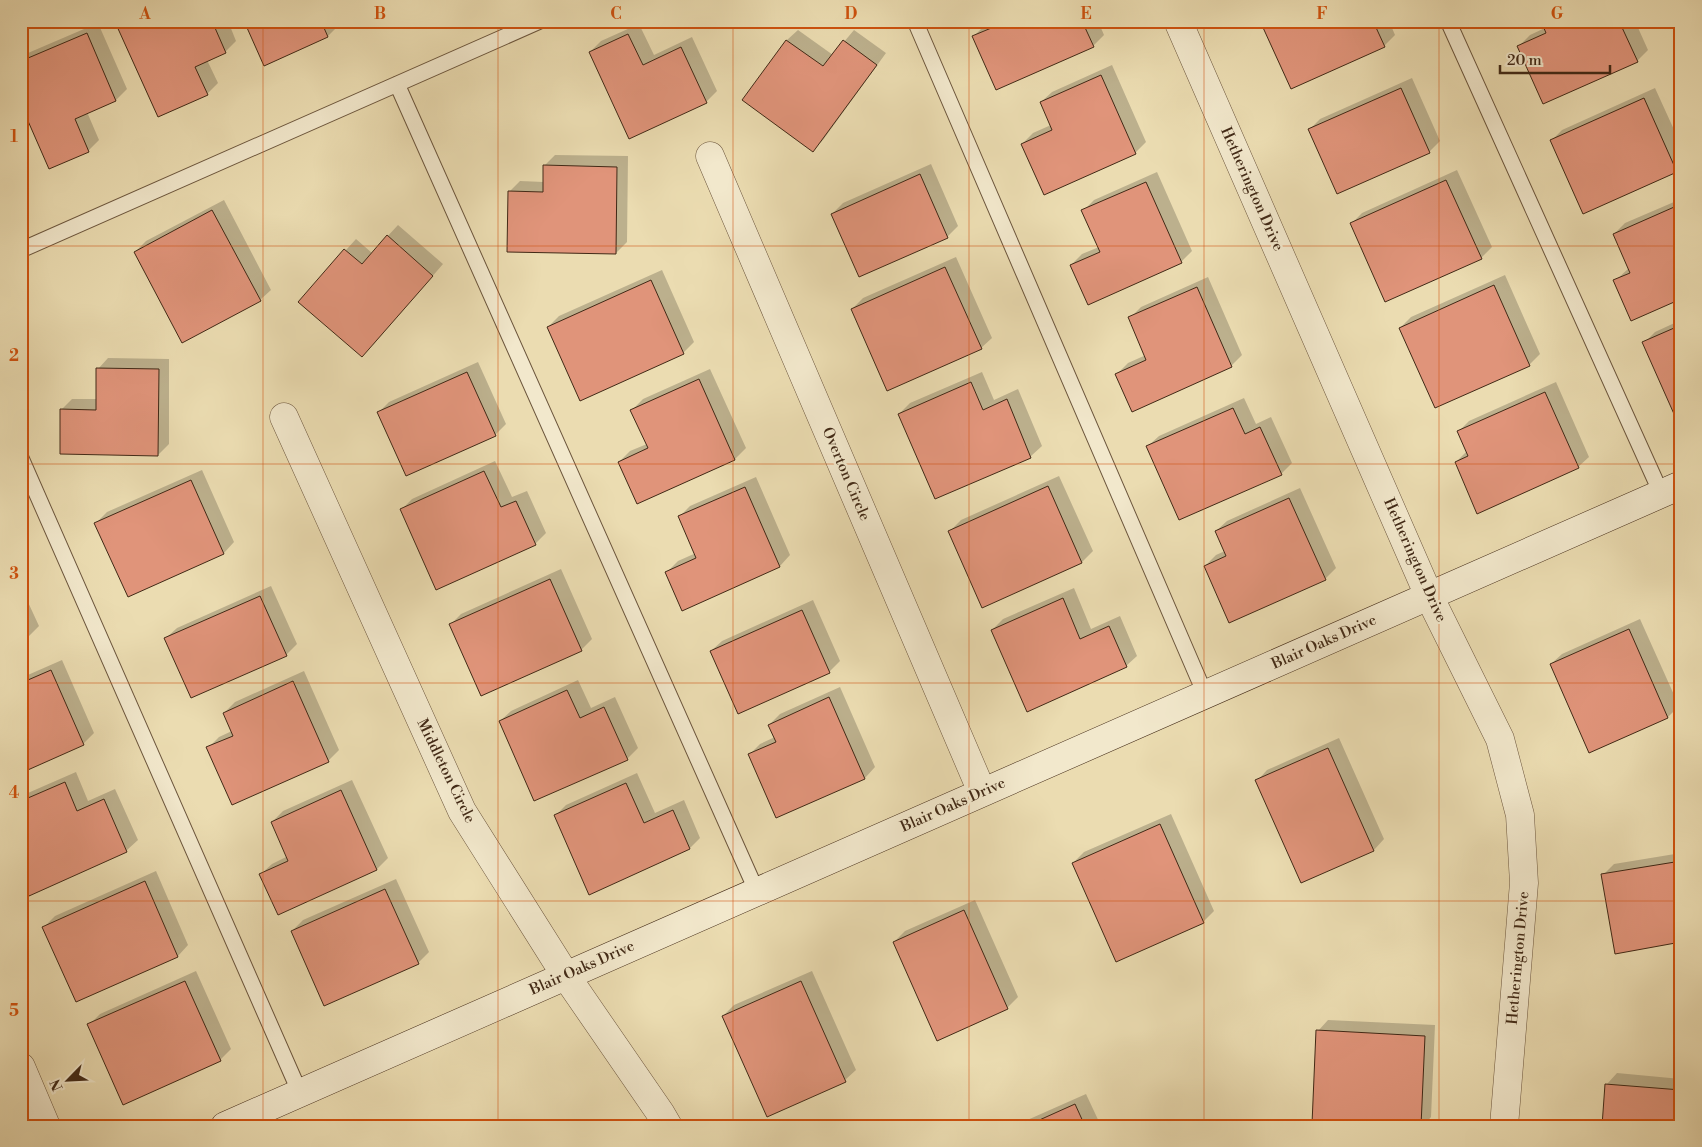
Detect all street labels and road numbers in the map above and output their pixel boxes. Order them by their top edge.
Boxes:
street label: Hetherington Drive [1216,124,1288,254]
street label: Overton Circle [818,424,874,524]
street label: Hetherington Drive [1379,495,1451,625]
street label: Blair Oaks Drive [1268,610,1379,674]
street label: Middleton Circle [412,716,480,826]
street label: Blair Oaks Drive [897,773,1008,837]
street label: Hetherington Drive [1503,891,1533,1025]
street label: Blair Oaks Drive [526,936,637,1000]

